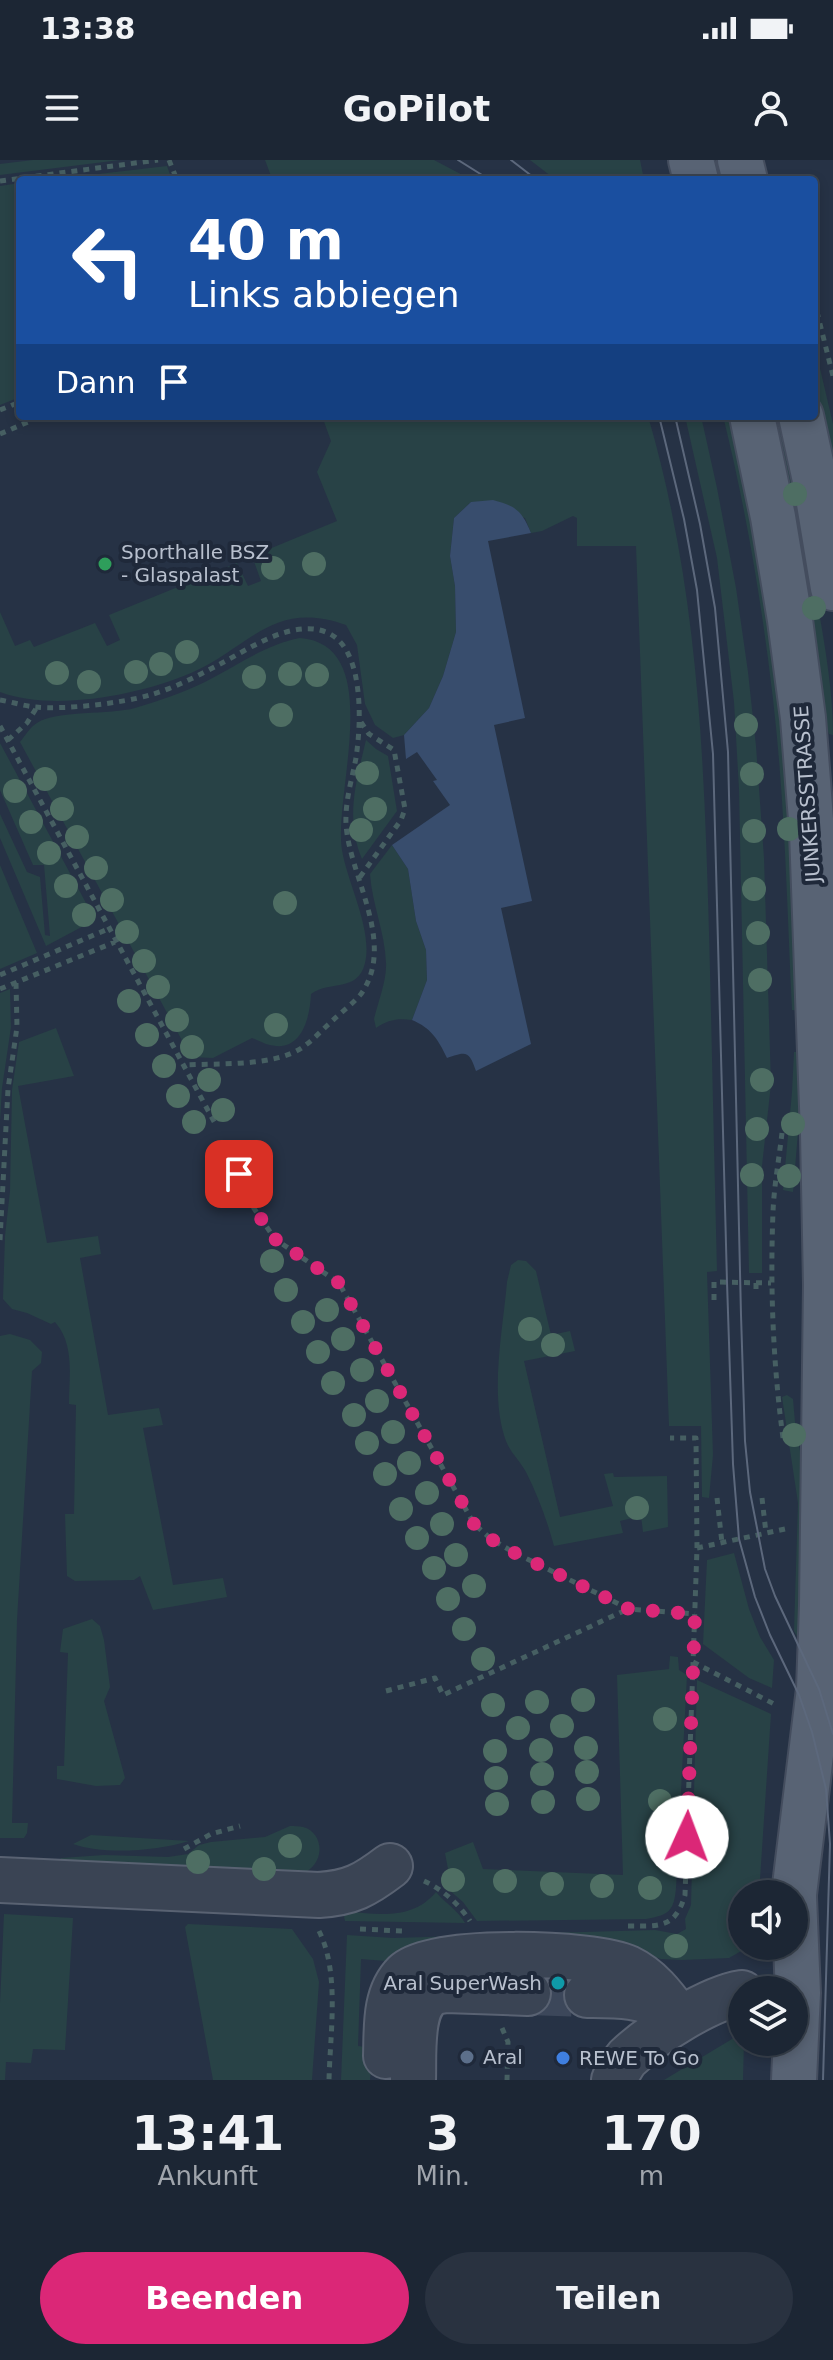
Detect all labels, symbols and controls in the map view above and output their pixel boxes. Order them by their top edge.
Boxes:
text: 13:38 [40,11,136,46]
icon: menu [40,86,84,130]
icon: person [749,86,793,130]
text: GoPilot [343,88,490,129]
text: 40 m [188,207,344,272]
icon: left [56,208,160,312]
text: Links abbiegen [188,274,460,315]
icon: arrive [152,360,196,404]
text: Dann [56,365,136,400]
place label: Sporthalle BSZ - Glaspalast [121,540,269,587]
marker: Sporthalle BSZ - Glaspalast [96,555,114,573]
street label: JUNKERSSTRASSE [789,705,825,885]
pin [205,1140,273,1208]
icon: arrive [217,1152,261,1196]
position arrow [645,1795,729,1879]
map controls [728,1880,808,2056]
button: sound [728,1880,808,1960]
place label: Aral SuperWash [383,1971,542,1995]
marker: Aral SuperWash [549,1974,567,1992]
button: layers [728,1976,808,2056]
place label: Aral [483,2045,523,2069]
place label: REWE To Go [579,2046,699,2070]
marker: Aral [458,2048,476,2066]
marker: REWE To Go [554,2049,572,2067]
text: 13:41 [131,2105,284,2161]
text: 3 [426,2105,459,2161]
text: 170 [601,2105,702,2161]
text: Ankunft [158,2161,258,2191]
text: Min. [416,2161,470,2191]
text: m [639,2161,664,2191]
button: Beenden [40,2252,409,2344]
button: Teilen [425,2252,793,2344]

